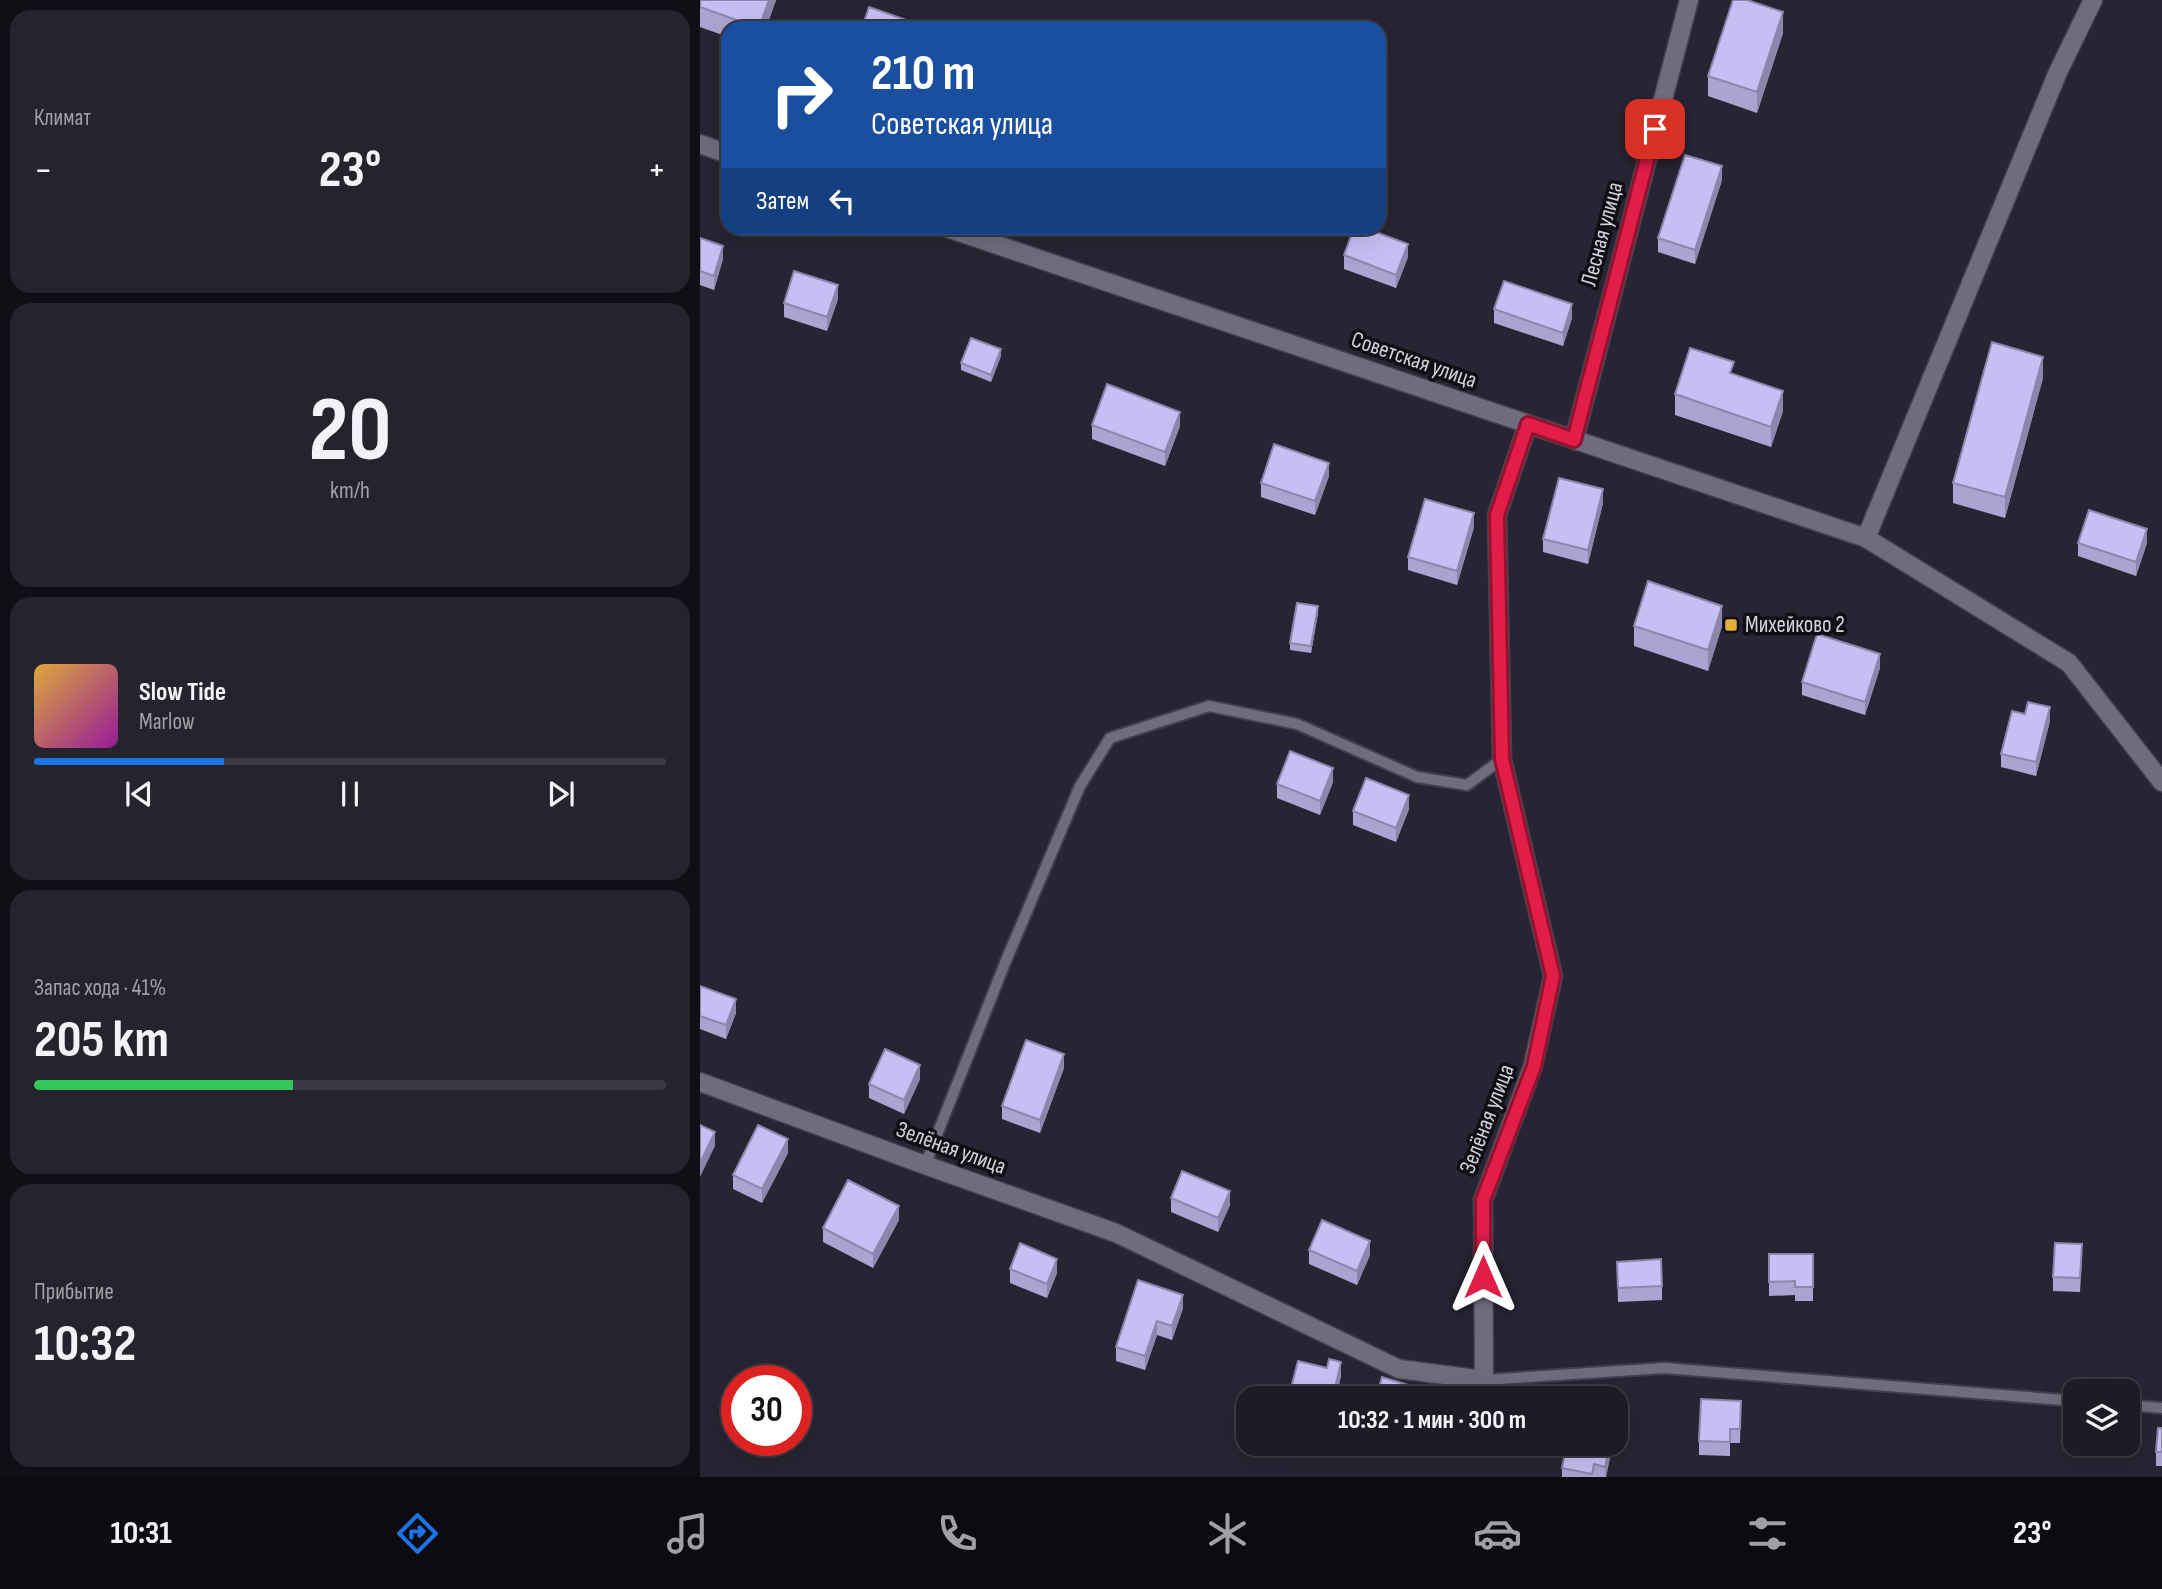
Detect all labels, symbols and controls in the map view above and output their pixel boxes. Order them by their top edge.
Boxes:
text: 210 m [871,45,975,104]
icon: right [756,49,847,140]
pin [1625,99,1685,159]
text: Климат [34,104,91,132]
text: Советская улица [871,105,1053,144]
icon: arrive [1636,110,1674,148]
text: 23° [319,139,381,202]
text: − [34,148,53,193]
text: + [647,148,666,193]
street label: Лесная улица [1575,179,1629,289]
icon: left [823,182,861,220]
text: Затем [756,186,809,217]
street label: Советская улица [1348,325,1480,395]
text: 20 [308,377,392,486]
text: km/h [330,477,370,505]
place label: Михейково 2 [1745,611,1845,639]
marker: Михейково 2 [1723,617,1739,633]
text: Slow Tide [139,677,226,708]
text: Marlow [139,708,195,736]
icon: previous [120,775,158,813]
icon: pause [331,775,369,813]
icon: next [542,775,580,813]
text: Запас хода · 41% [34,974,166,1002]
text: 205 km [34,1009,169,1072]
street label: Зелёная улица [1453,1060,1521,1178]
street label: Зелёная улица [892,1115,1010,1181]
position arrow [1446,1240,1520,1314]
text: Прибытие [34,1278,114,1306]
text: 10:32 [34,1313,136,1376]
speed limit sign: 30 [721,1365,812,1456]
map controls [2063,1379,2140,1456]
button: layers [2063,1379,2140,1456]
text: 10:32 · 1 мин · 300 m [1338,1405,1526,1436]
icon: directions [393,1509,442,1558]
icon: music [663,1509,712,1558]
icon: phone [933,1509,982,1558]
icon: climate [1203,1509,1252,1558]
icon: car [1473,1509,1522,1558]
icon: filters [1743,1509,1792,1558]
text: 10:31 [111,1514,172,1553]
text: 23° [2013,1514,2051,1553]

